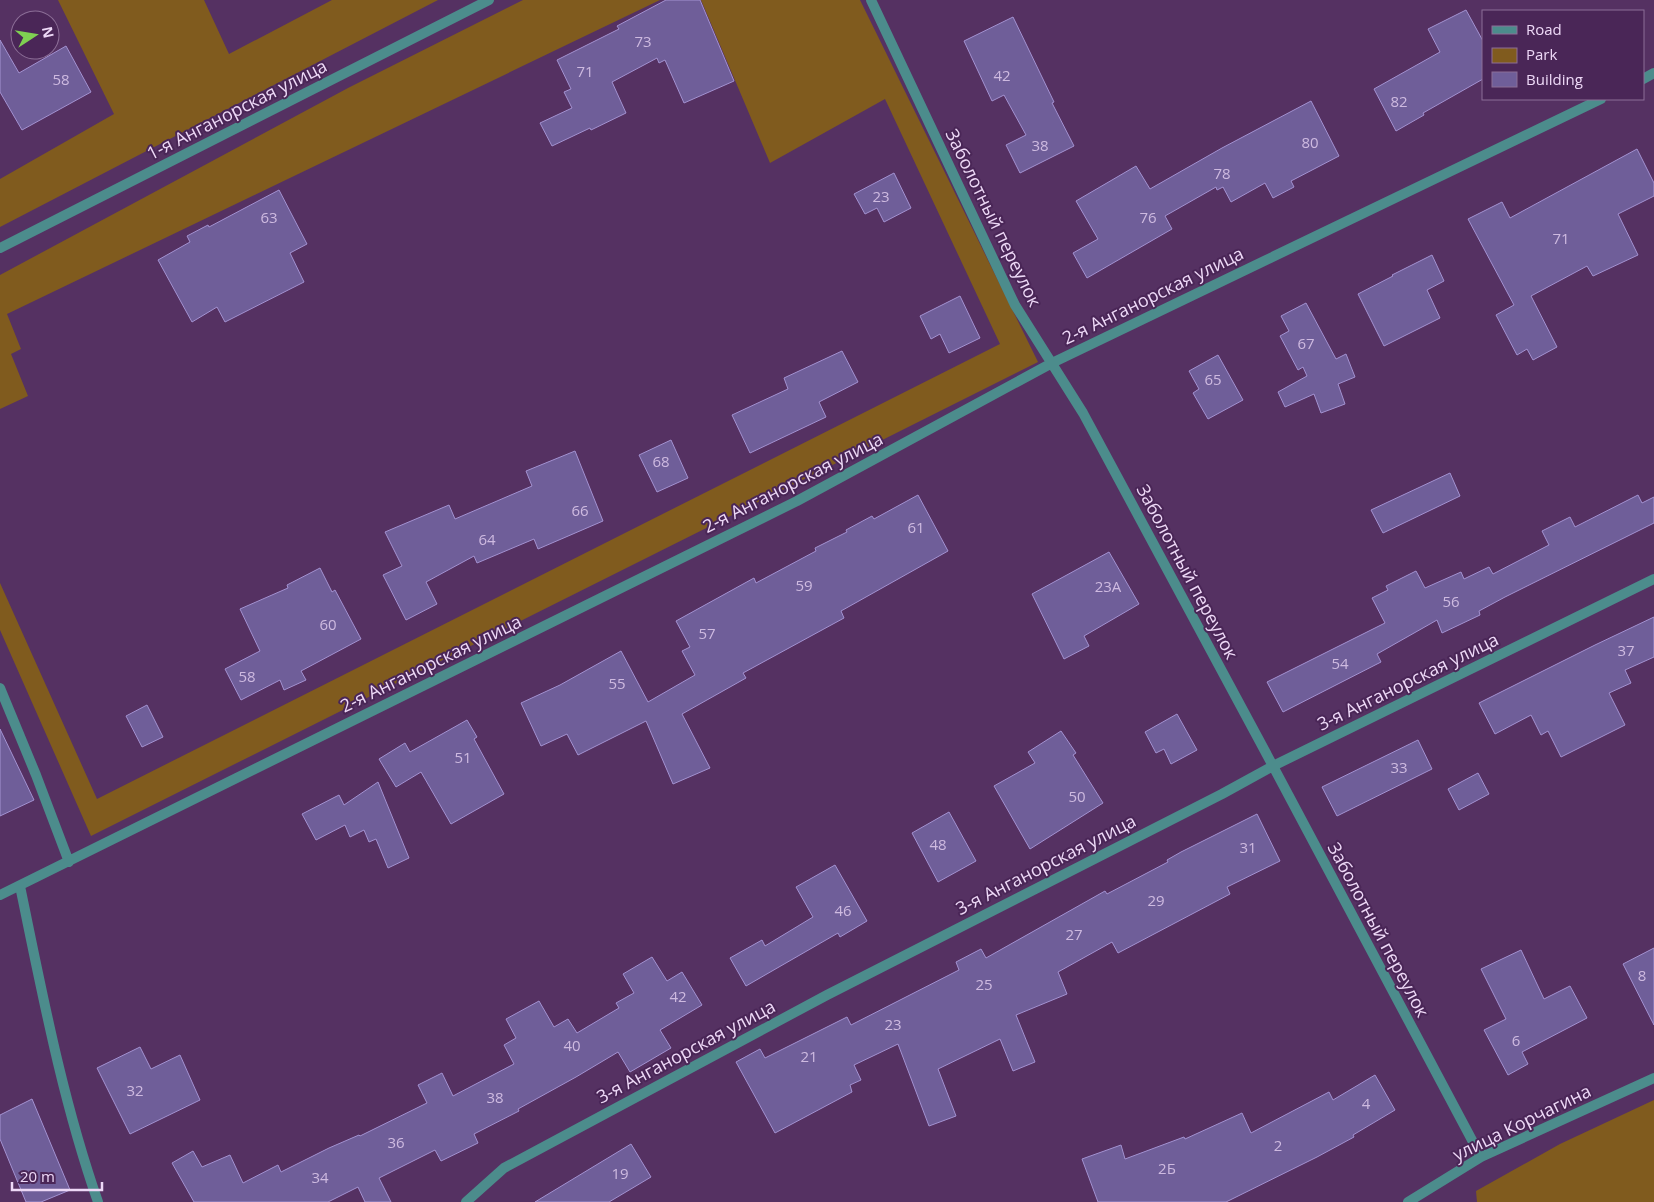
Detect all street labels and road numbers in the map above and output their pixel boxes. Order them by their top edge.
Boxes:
street label: 1-я Анганорская улица [142,53,331,165]
street label: Заболотный переулок [940,125,1048,311]
street label: 2-я Анганорская улица [1058,241,1247,350]
street label: 2-я Анганорская улица [698,426,887,538]
street label: Заболотный переулок [1132,480,1245,664]
street label: 2-я Анганорская улица [336,609,525,718]
street label: 3-я Анганорская улица [1313,627,1502,736]
street label: 3-я Анганорская улица [951,808,1140,920]
street label: Заболотный переулок [1323,838,1436,1022]
street label: 3-я Анганорская улица [592,994,779,1108]
street label: улица Корчагина [1448,1078,1595,1166]

